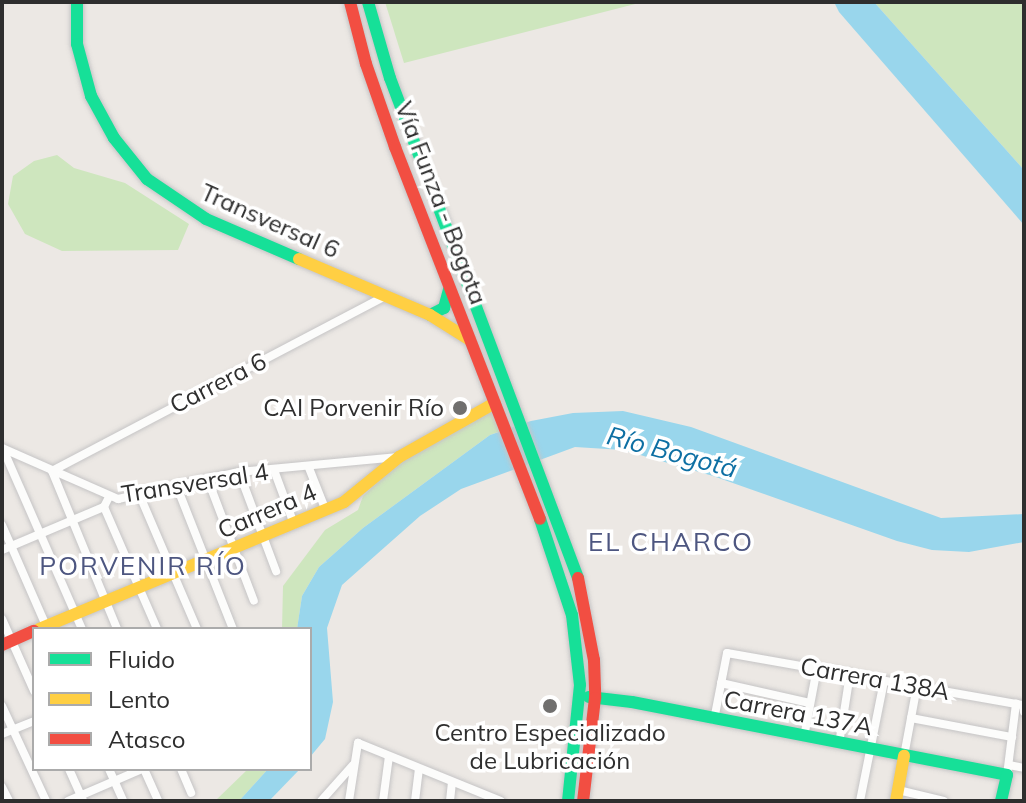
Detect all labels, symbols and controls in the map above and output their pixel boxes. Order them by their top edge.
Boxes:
street label: Vía Funza - Bogota [389,98,493,308]
street label: Transversal 6 [196,178,344,264]
street label: Carrera 6 [165,346,271,420]
place label: CAI Porvenir Río [263,394,444,422]
marker: CAI Porvenir Río [451,399,469,417]
water label: Río Bogotá [604,420,740,484]
street label: Transversal 4 [120,457,270,509]
street label: Carrera 4 [213,477,321,545]
district label: EL CHARCO [588,526,754,558]
district label: PORVENIR RÍO [39,550,247,582]
legend [32,627,312,771]
text: Fluido [108,644,175,674]
street label: Carrera 138A [798,652,952,706]
text: Lento [108,684,170,714]
street label: Carrera 137A [721,684,875,742]
marker: Centro Especializado de Lubricación [541,697,559,715]
place label: Centro Especializado de Lubricación [434,719,666,775]
text: Atasco [108,724,185,754]

